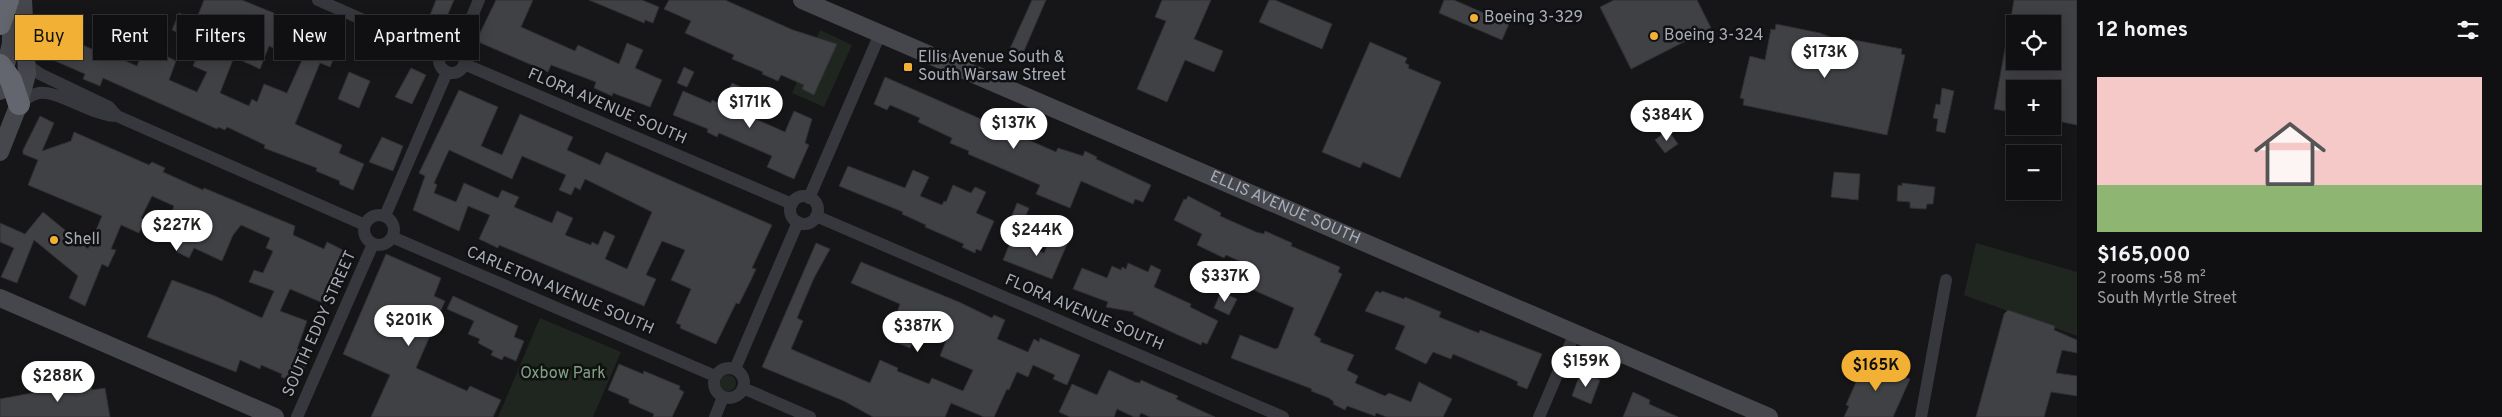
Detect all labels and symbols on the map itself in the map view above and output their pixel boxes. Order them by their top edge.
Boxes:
place label: Boeing 3-329 [1484,8,1583,28]
marker: Boeing 3-329 [1468,12,1480,24]
place label: Boeing 3-324 [1664,26,1763,46]
marker: Boeing 3-324 [1648,30,1660,42]
pin: $173K [1790,36,1860,79]
place label: Ellis Avenue South & South Warsaw Street [918,48,1066,86]
marker: Ellis Avenue South & South Warsaw Street [902,61,914,73]
street label: FLORA AVENUE SOUTH [525,64,689,150]
pin: $171K [715,86,785,129]
pin: $384K [1632,100,1702,142]
pin: $137K [979,108,1049,150]
street label: ELLIS AVENUE SOUTH [1207,167,1363,250]
pin: $227K [142,210,212,252]
pin: $244K [1002,214,1072,257]
place label: Shell [64,230,100,250]
marker: Shell [48,234,60,246]
street label: CARLETON AVENUE SOUTH [463,242,657,340]
street label: SOUTH EDDY STREET [279,248,361,400]
pin: $337K [1190,260,1260,303]
street label: FLORA AVENUE SOUTH [1002,270,1166,356]
pin: $201K [374,304,444,347]
pin: $387K [883,310,953,353]
pin: $159K [1551,346,1621,388]
pin: $165K [1841,350,1911,392]
pin: $288K [23,360,93,403]
park label: Oxbow Park [520,364,606,384]

